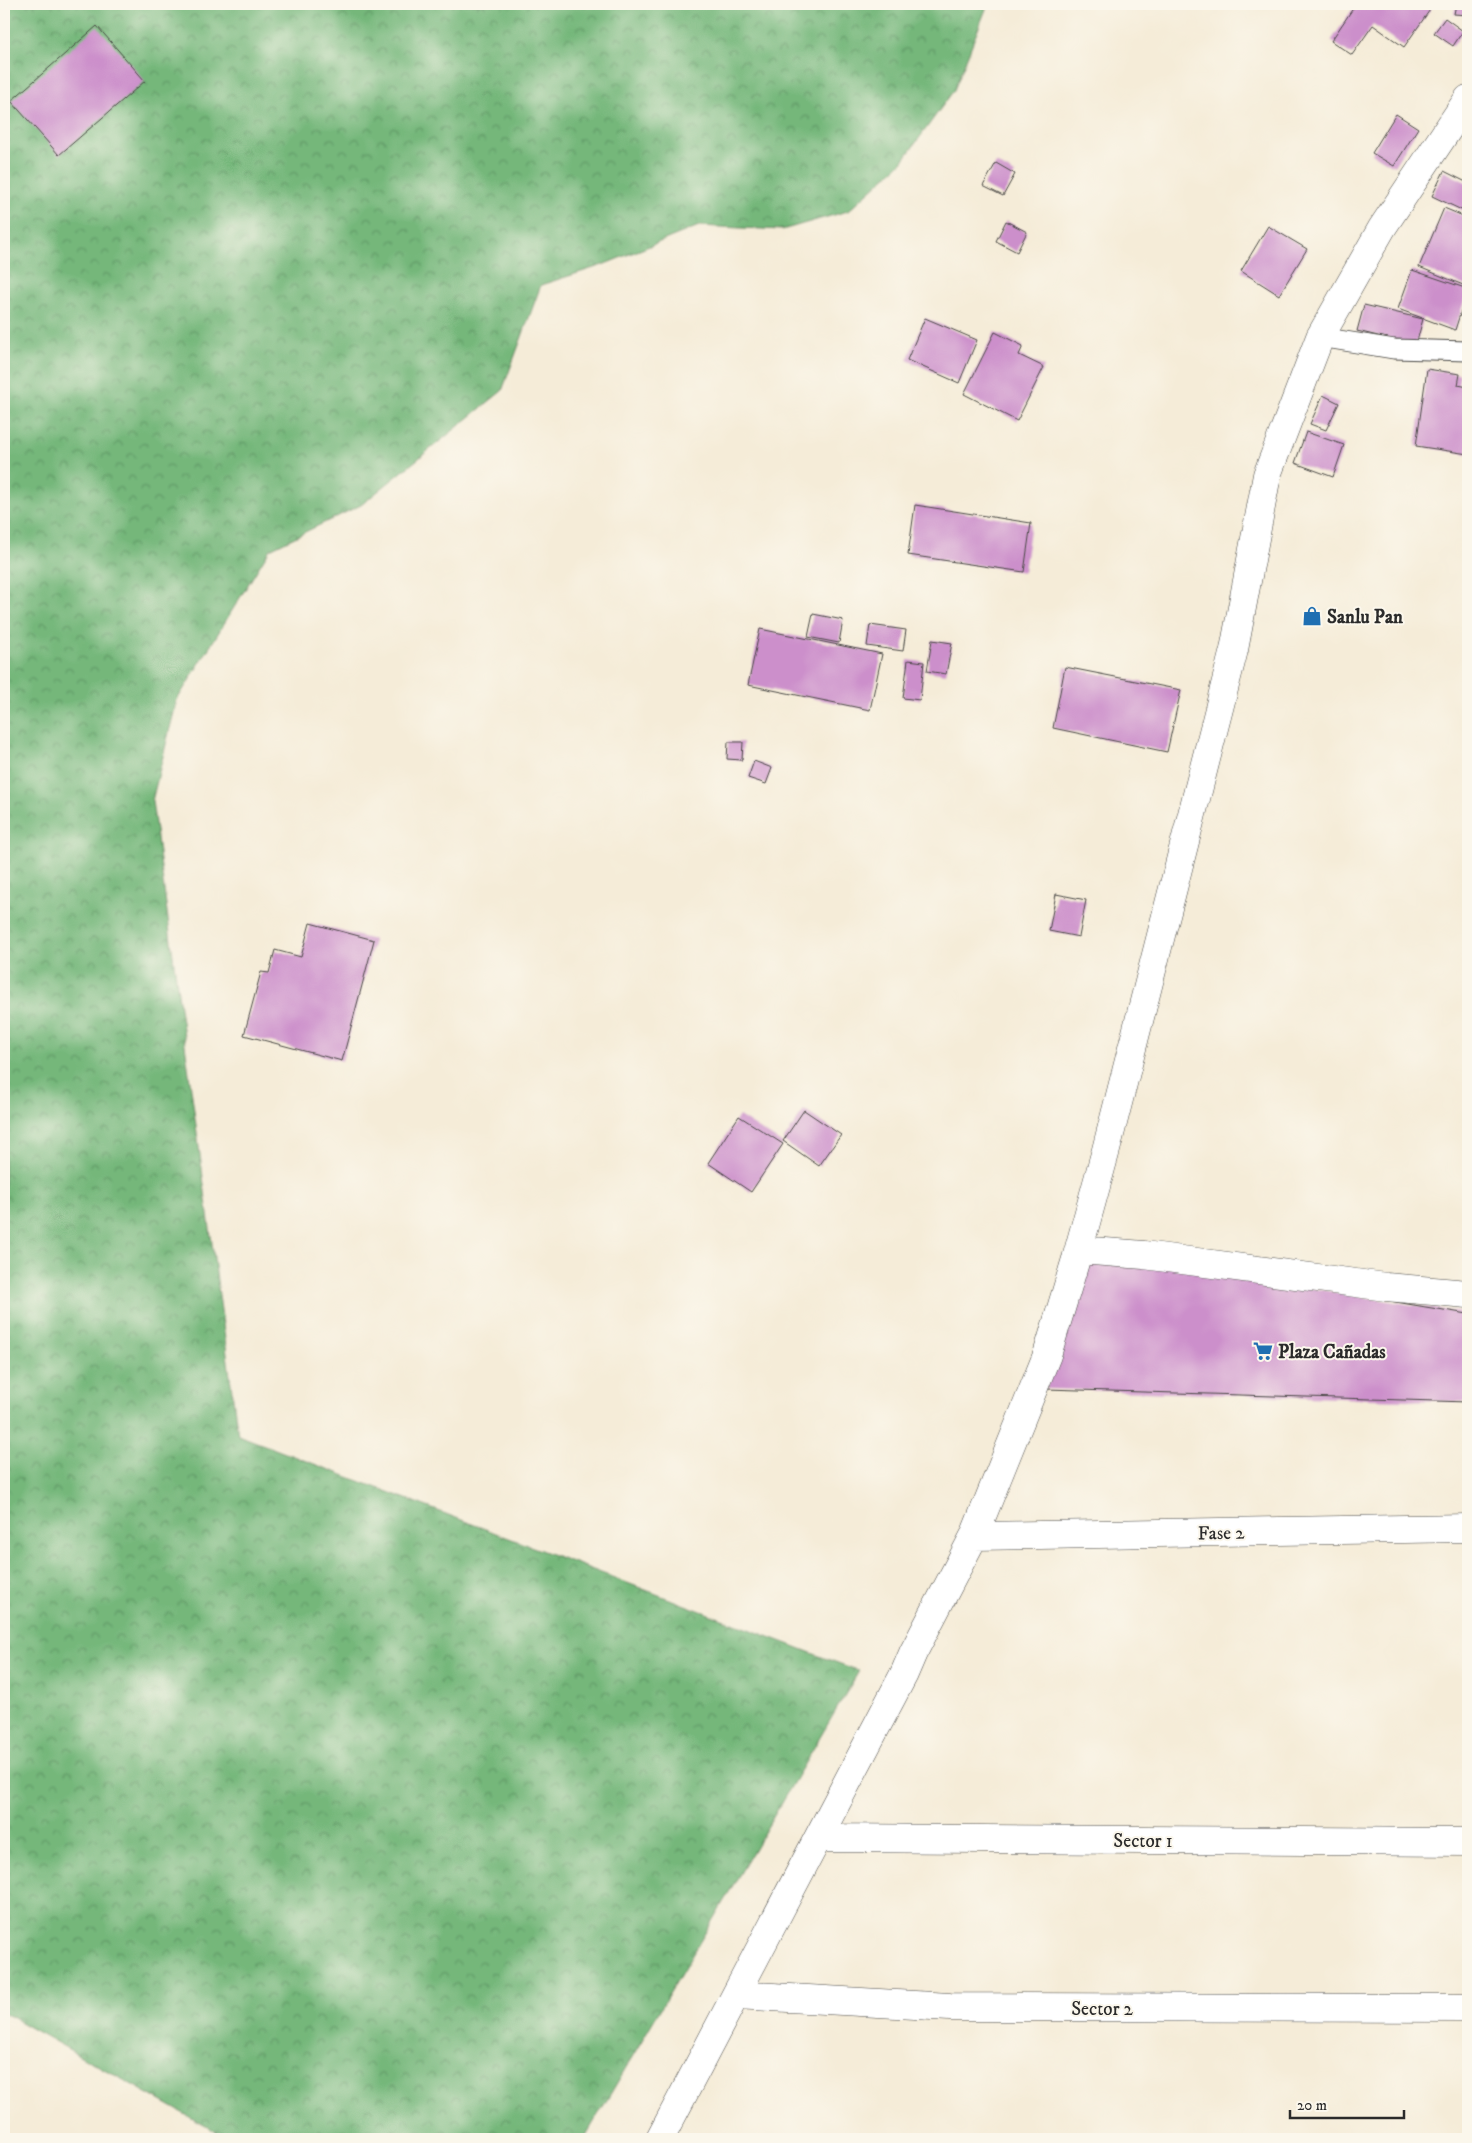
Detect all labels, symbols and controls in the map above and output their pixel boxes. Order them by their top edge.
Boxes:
shop icon: Sanlu Pan [1301,605,1323,627]
place label: Sanlu Pan [1327,606,1404,629]
supermarket icon: Plaza Cañadas [1252,1340,1274,1362]
place label: Plaza Cañadas [1278,1341,1386,1364]
street label: Fase 2 [1197,1522,1245,1545]
street label: Sector 1 [1113,1830,1173,1853]
street label: Sector 2 [1071,1998,1134,2021]
scale bar [1290,2088,1403,2120]
text: 20 m [1297,2096,1327,2115]

